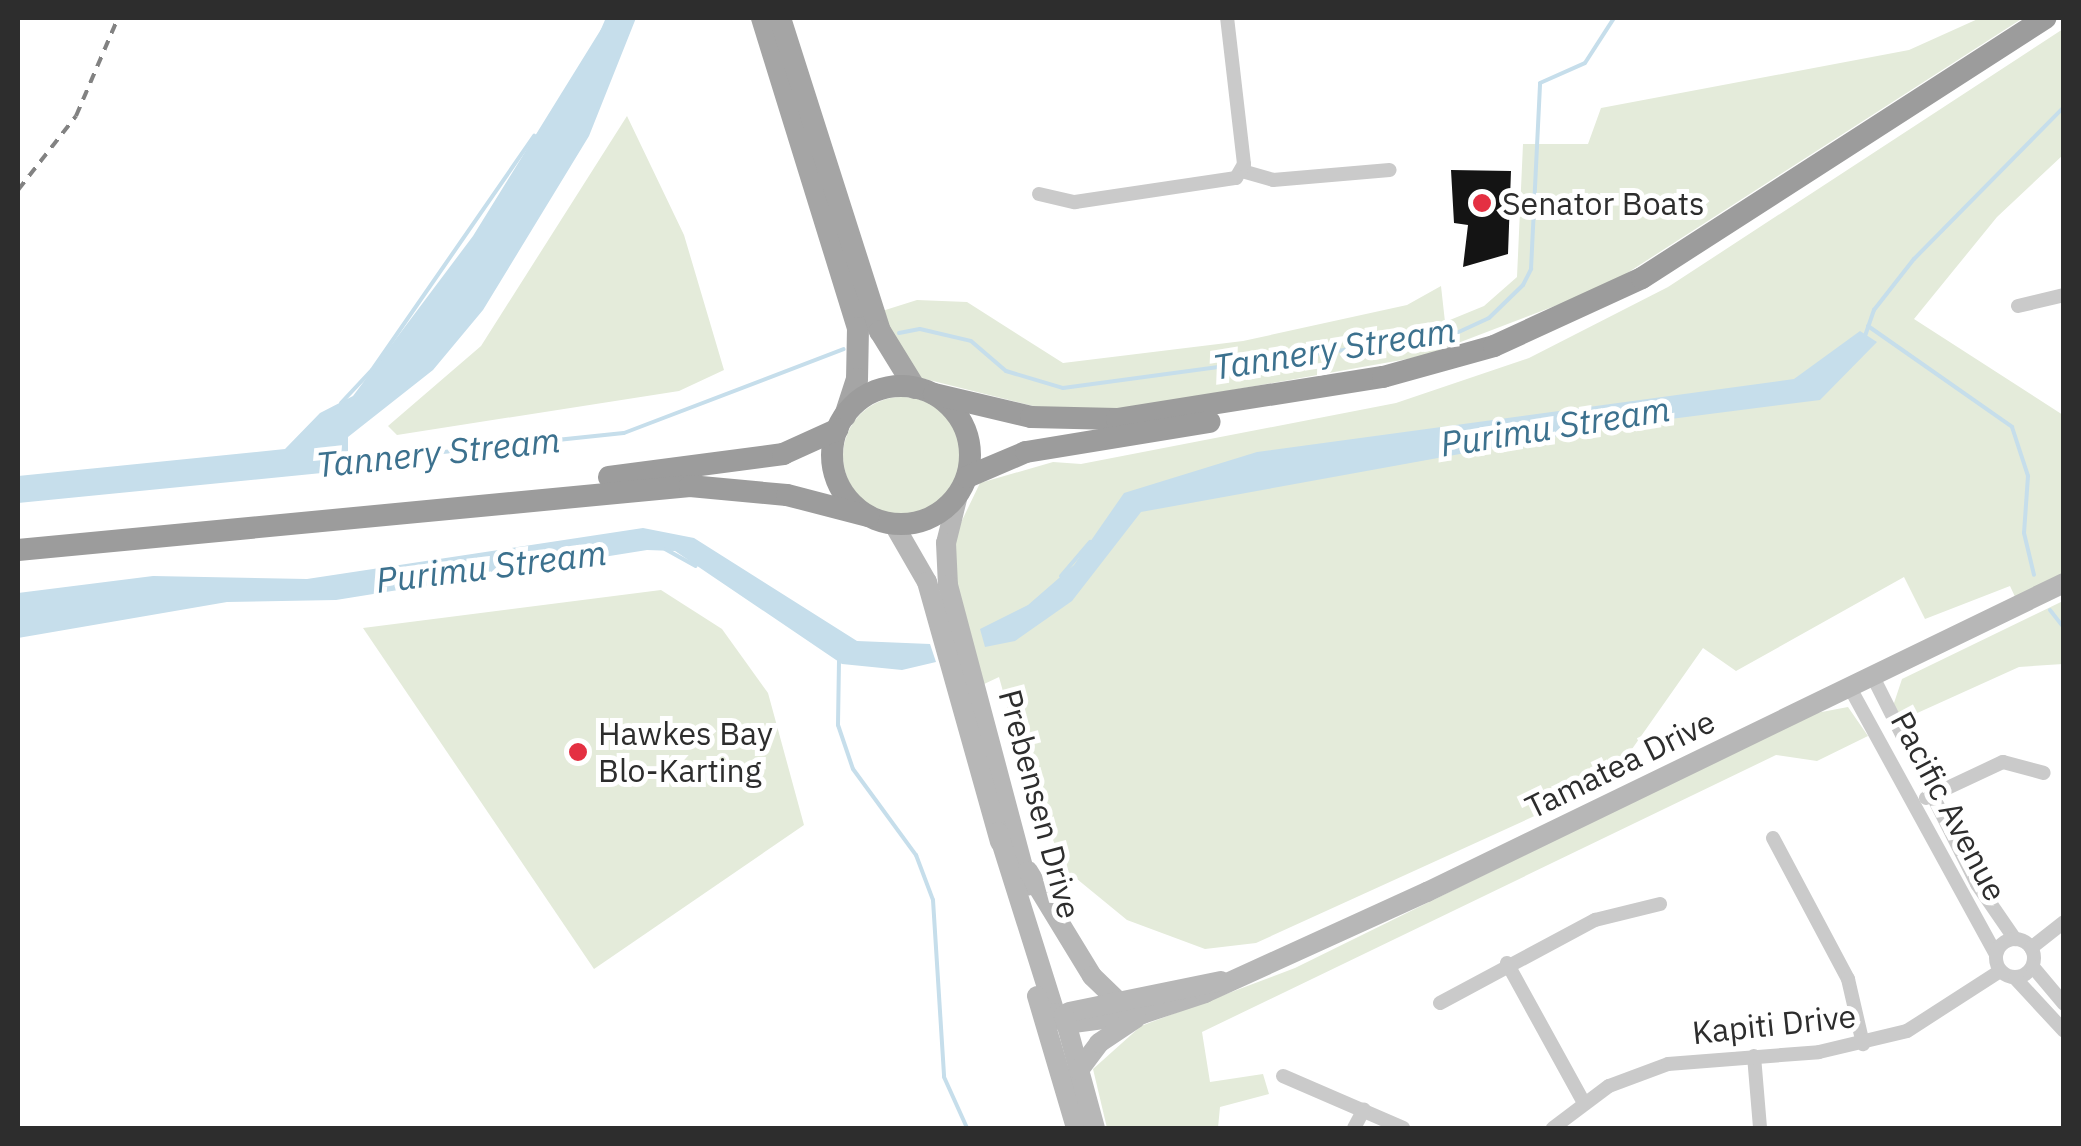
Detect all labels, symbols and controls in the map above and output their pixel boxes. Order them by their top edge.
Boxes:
place label: Senator Boats [1502,184,1704,222]
marker: Senator Boats [1471,192,1493,214]
water label: Tannery Stream [1210,308,1458,388]
water label: Purimu Stream [1437,387,1673,465]
water label: Tannery Stream [314,418,562,486]
water label: Purimu Stream [373,531,609,601]
street label: Prebensen Drive [991,685,1089,923]
street label: Tamatea Drive [1519,702,1721,826]
street label: Pacific Avenue [1883,705,2015,907]
place label: Hawkes Bay Blo-Karting [598,715,773,790]
marker: Hawkes Bay Blo-Karting [567,741,589,763]
street label: Kapiti Drive [1690,996,1858,1052]

